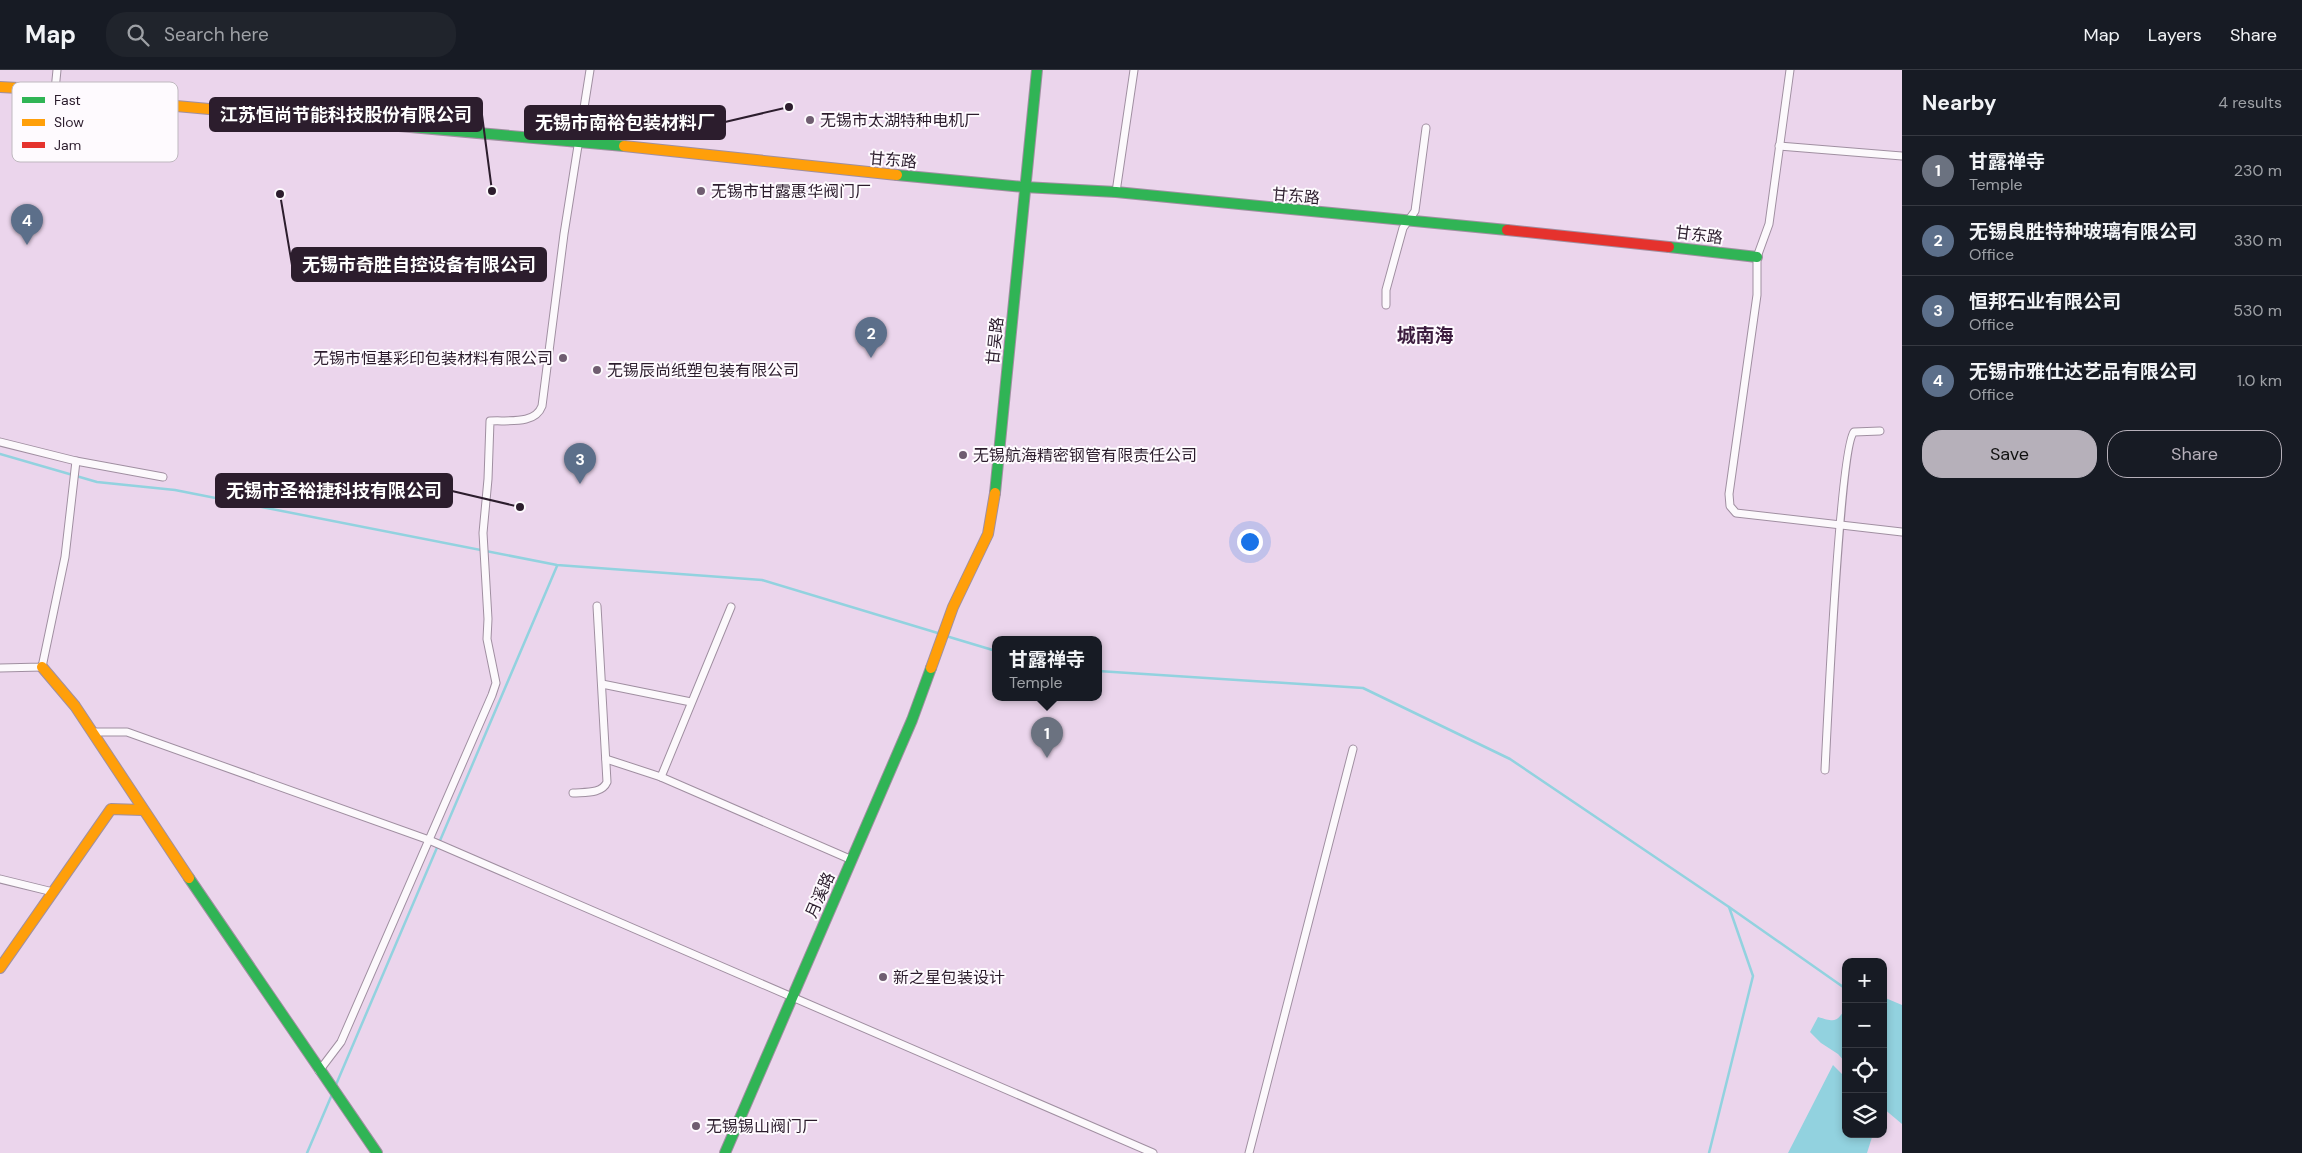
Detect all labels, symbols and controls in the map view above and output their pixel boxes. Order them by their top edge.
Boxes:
search box [106,12,456,57]
text: Map [25,19,76,50]
icon: search [124,21,152,49]
text: Search here [164,22,269,47]
text: Map [2084,23,2120,47]
text: Layers [2148,23,2202,47]
text: Share [2230,23,2277,47]
legend [12,82,178,162]
text: Nearby [1922,89,1996,117]
text: Fast [54,91,81,109]
text: 4 results [2218,92,2282,113]
callout: 江苏恒尚节能科技股份有限公司 [210,98,482,131]
text: 江苏恒尚节能科技股份有限公司 [220,103,472,127]
callout: 无锡市南裕包装材料厂 [525,106,725,139]
place label: 无锡市太湖特种电机厂 [820,110,980,131]
text: 无锡市南裕包装材料厂 [535,111,715,135]
text: Slow [54,113,84,131]
marker: 无锡市太湖特种电机厂 [804,114,816,126]
text: Jam [54,136,81,154]
street label: 甘东路 [868,147,918,173]
text: 甘露禅寺 [1969,149,2045,174]
text: 1 [1935,160,1941,181]
text: 230 m [2234,160,2282,181]
text: Temple [1969,174,2023,195]
place label: 无锡市甘露惠华阀门厂 [711,181,871,202]
street label: 甘东路 [1271,183,1321,209]
marker: 无锡市甘露惠华阀门厂 [695,185,707,197]
pin: 4 [11,204,43,245]
text: 无锡良胜特种玻璃有限公司 [1969,219,2197,244]
street label: 甘东路 [1674,222,1724,248]
text: 2 [1933,230,1943,251]
text: 330 m [2234,230,2282,251]
text: Office [1969,244,2014,265]
callout: 无锡市奇胜自控设备有限公司 [292,248,546,281]
text: 无锡市奇胜自控设备有限公司 [302,253,536,277]
text: 恒邦石业有限公司 [1969,289,2121,314]
text: 3 [1933,300,1943,321]
text: 530 m [2233,300,2282,321]
text: Office [1969,314,2014,335]
street label: 甘吴路 [982,316,1008,366]
pin: 2 [855,317,887,358]
district label: 城南海 [1396,323,1454,348]
place label: 无锡市恒基彩印包装材料有限公司 [313,348,553,369]
marker: 无锡市恒基彩印包装材料有限公司 [557,352,569,364]
text: 无锡市雅仕达艺品有限公司 [1969,359,2197,384]
place label: 无锡辰尚纸塑包装有限公司 [607,360,799,381]
marker: 无锡辰尚纸塑包装有限公司 [591,364,603,376]
text: 4 [1933,370,1943,391]
text: 1.0 km [2237,370,2282,391]
text: Office [1969,384,2014,405]
button: Save [1922,430,2097,478]
button: Share [2107,430,2282,478]
pin: 3 [564,443,596,484]
place label: 无锡航海精密钢管有限责任公司 [973,445,1197,466]
marker: 无锡航海精密钢管有限责任公司 [957,449,969,461]
callout: 无锡市圣裕捷科技有限公司 [216,474,452,507]
text: 无锡市圣裕捷科技有限公司 [226,479,442,503]
your location [1237,529,1263,555]
popup [992,636,1102,701]
text: 甘露禅寺 [1009,647,1085,672]
text: Temple [1009,672,1063,693]
pin: 1 [1031,717,1063,758]
street label: 月溪路 [801,869,839,921]
map controls [1842,958,1887,1138]
button: + [1842,958,1887,1003]
place label: 新之星包装设计 [893,967,1005,988]
marker: 新之星包装设计 [877,971,889,983]
button: − [1842,1003,1887,1048]
button: locate [1842,1048,1887,1093]
button: layers [1842,1093,1887,1138]
place label: 无锡锡山阀门厂 [706,1116,818,1137]
marker: 无锡锡山阀门厂 [690,1120,702,1132]

